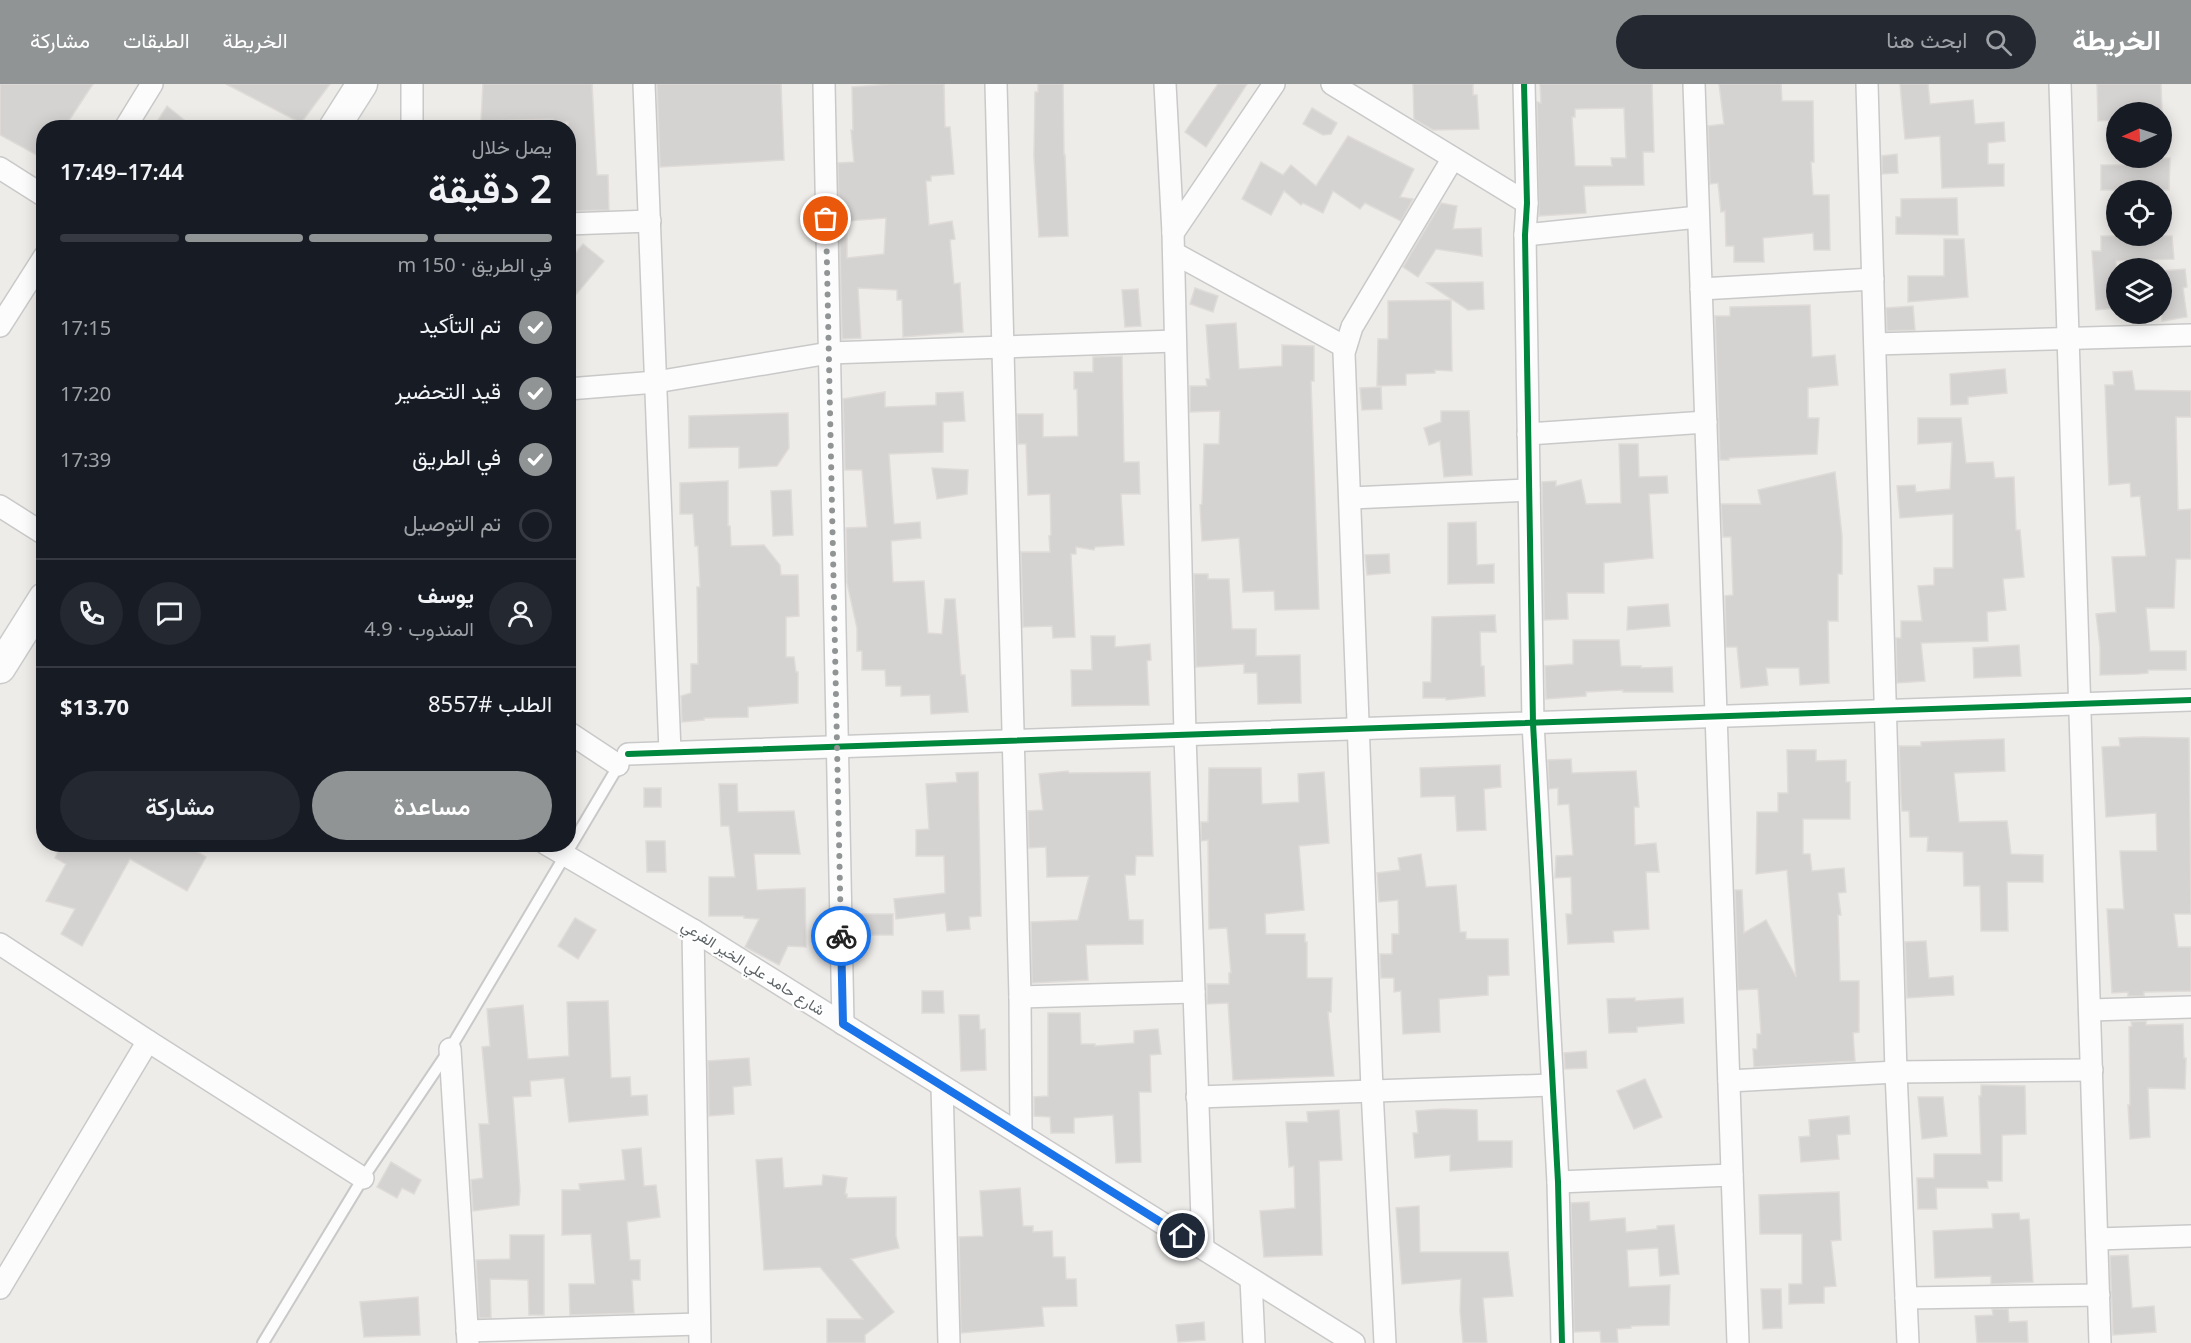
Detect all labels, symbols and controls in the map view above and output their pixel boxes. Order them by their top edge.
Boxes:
search box [1616,15,2036,69]
text: الخريطة [2072,20,2161,58]
text: ابحث هنا [1886,24,1967,54]
text: مشاركة [30,26,90,54]
text: الطبقات [123,26,190,54]
text: الخريطة [223,26,288,54]
icon: search [1982,26,2015,59]
north arrow [2106,102,2172,168]
map controls [2106,102,2172,324]
text: يصل خلال [472,133,552,160]
text: 17:44–17:49 [60,156,184,186]
text: 2 دقيقة [428,161,552,214]
button: locate [2106,180,2172,246]
pin [800,193,851,244]
icon: bag [809,202,842,235]
text: في الطريق · 150 m [397,251,552,278]
button: layers [2106,258,2172,324]
text: تم التأكيد [420,309,501,339]
icon: check [519,311,552,344]
text: 17:15 [60,314,111,341]
text: قيد التحضير [395,375,501,405]
icon: check [519,377,552,410]
text: 17:20 [60,380,111,407]
text: في الطريق [412,441,501,471]
icon: check [519,443,552,476]
text: 17:39 [60,446,111,473]
text: تم التوصيل [404,507,501,537]
text: يوسف [418,579,474,609]
button: phone [60,582,123,645]
button: chat [138,582,201,645]
button: person [489,582,552,645]
text: المندوب · 4.9 [364,615,474,642]
text: الطلب #8557 [428,688,552,718]
text: $13.70 [60,691,129,721]
button: مشاركة [60,771,300,840]
button: مساعدة [312,771,552,840]
courier [811,906,871,966]
street label: شارع حامد علي الخير الفرعي [676,915,829,1023]
icon: bike [825,920,858,953]
pin [1157,1210,1208,1261]
icon: home [1166,1219,1199,1252]

